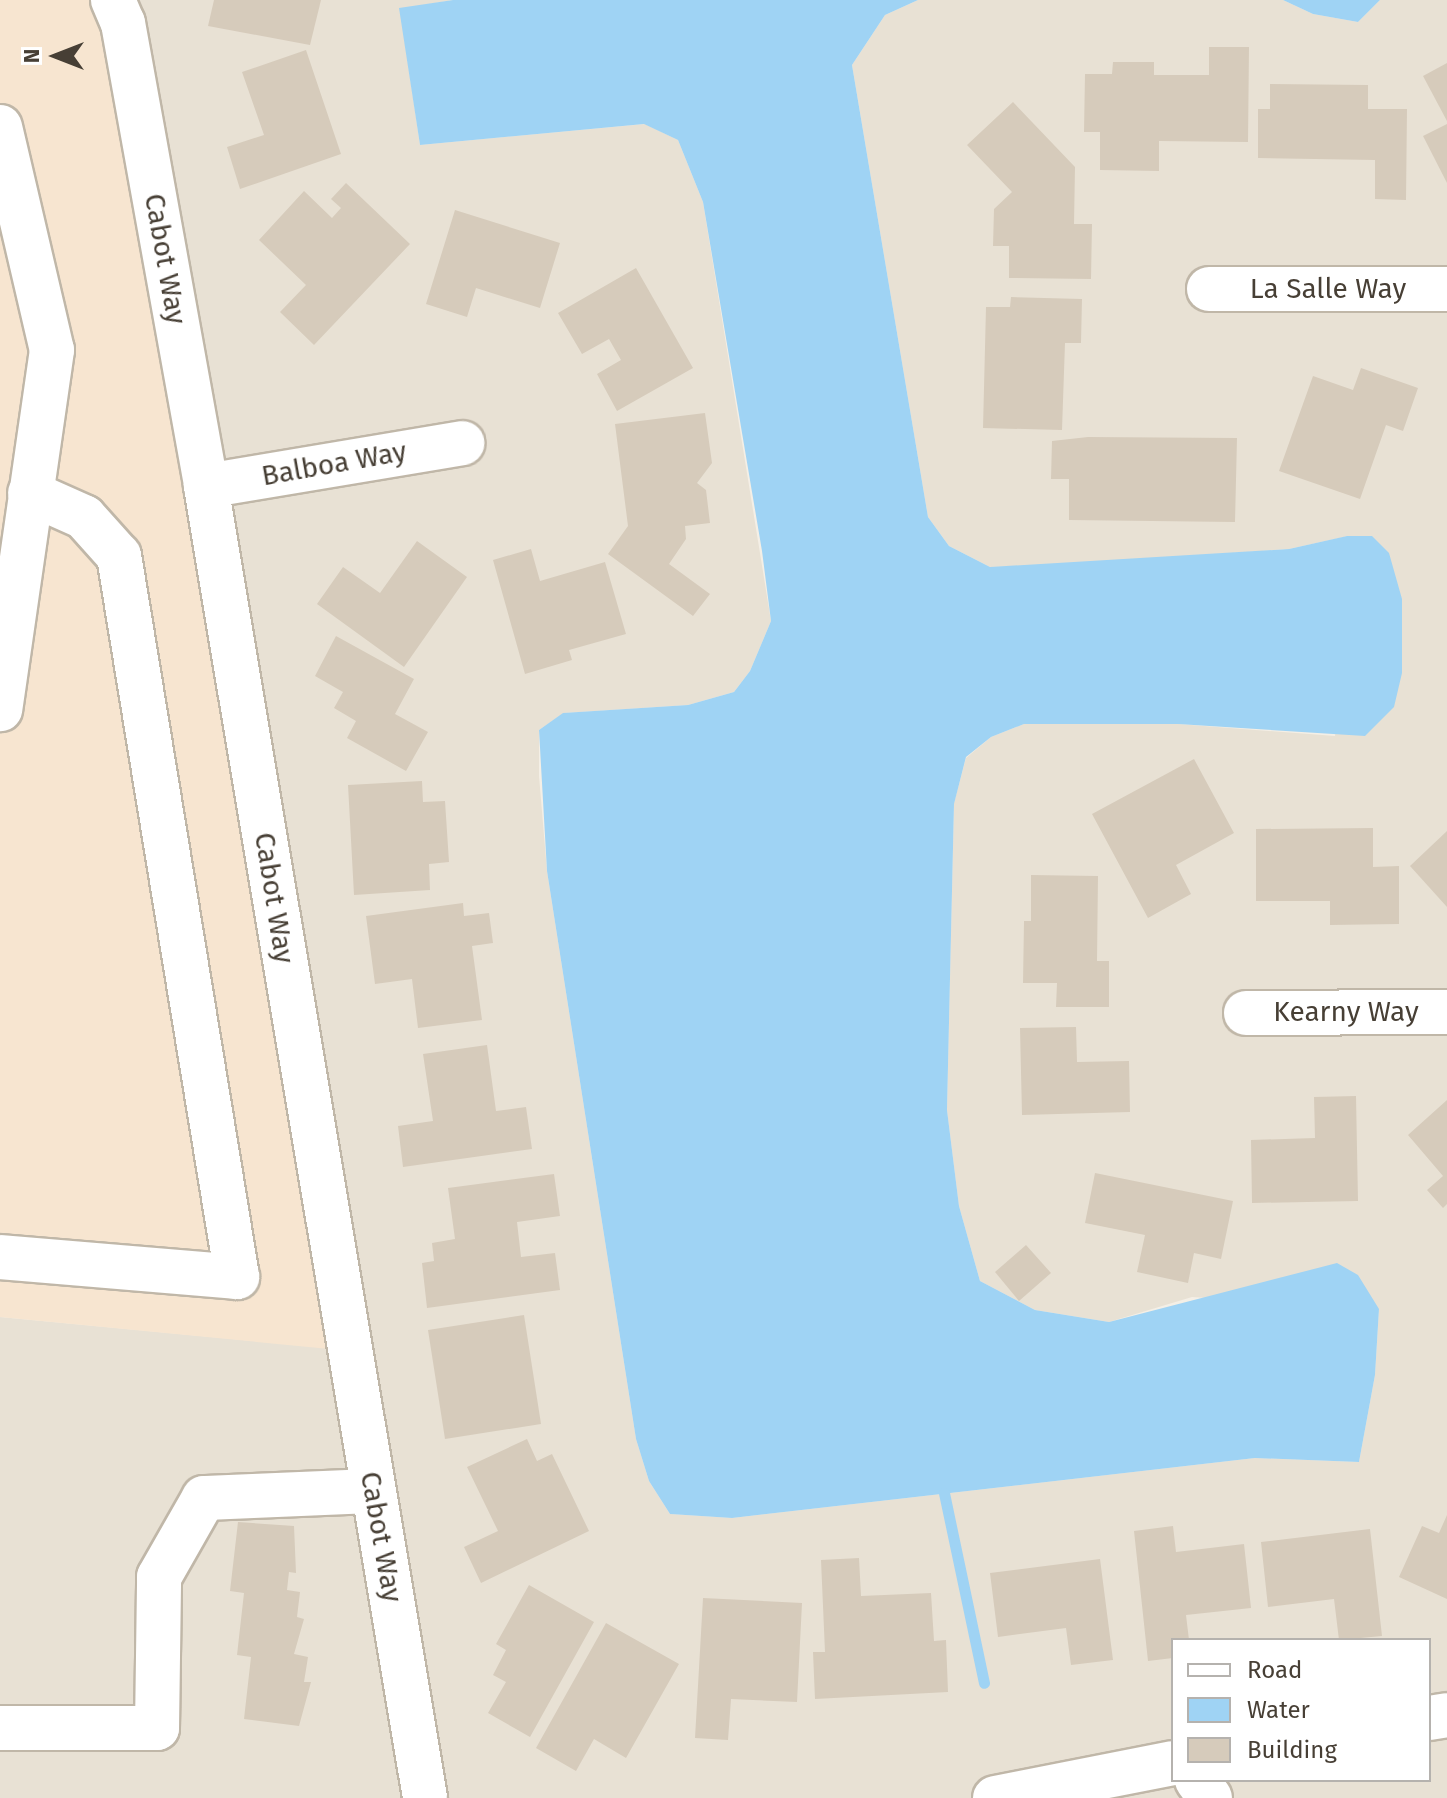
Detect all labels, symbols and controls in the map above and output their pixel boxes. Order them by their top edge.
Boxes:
north arrow [16,16,96,96]
text: N [18,49,45,63]
street label: Cabot Way [137,191,193,327]
street label: La Salle Way [1250,272,1406,306]
street label: Balboa Way [259,435,409,493]
street label: Cabot Way [247,830,301,966]
street label: Kearny Way [1273,995,1419,1029]
street label: Cabot Way [353,1469,409,1605]
legend [1171,1638,1431,1782]
text: Road [1247,1656,1302,1684]
text: Water [1247,1696,1310,1724]
text: Building [1247,1736,1337,1764]

